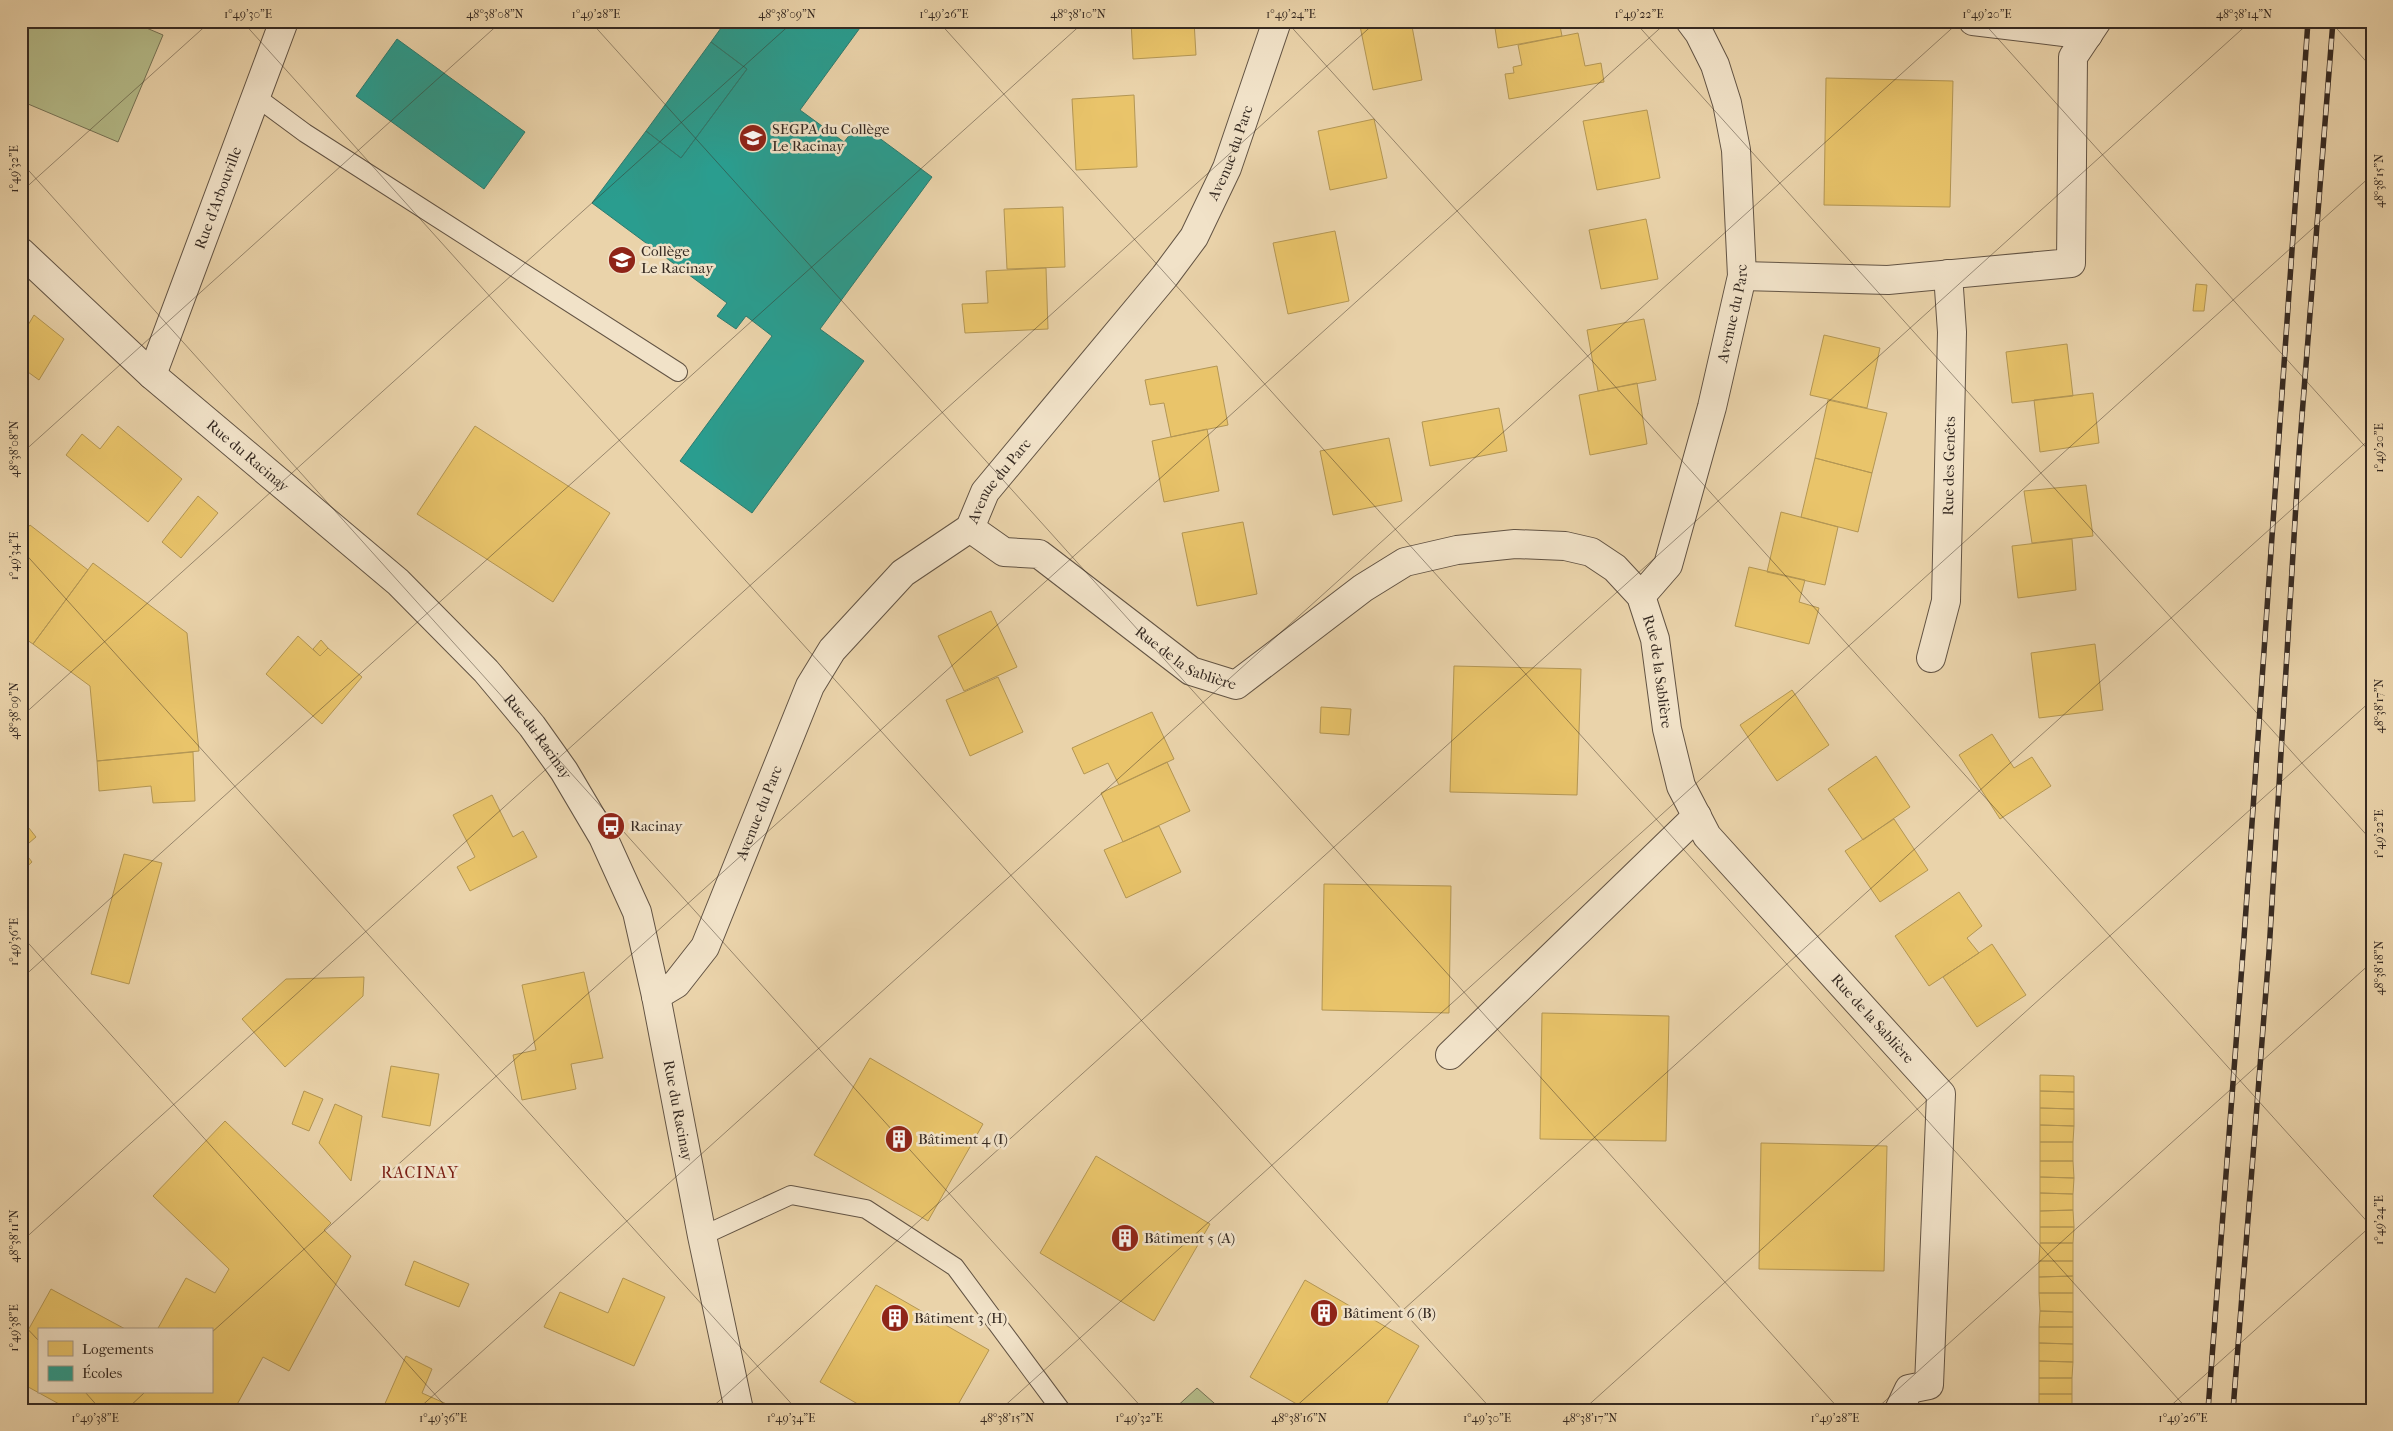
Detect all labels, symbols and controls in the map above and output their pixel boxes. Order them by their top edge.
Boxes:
text: 1°49'30"E [224,7,272,21]
text: 48°38'08"N [466,7,524,21]
text: 1°49'28"E [572,7,620,21]
text: 48°38'09"N [758,7,816,21]
text: 1°49'26"E [919,7,969,21]
text: 48°38'10"N [1050,7,1106,21]
text: 1°49'24"E [1266,7,1316,21]
text: 1°49'22"E [1615,7,1663,21]
text: 1°49'20"E [1962,7,2012,21]
text: 48°38'14"N [2216,7,2272,21]
street label: Avenue du Parc [1203,103,1257,204]
place label: SEGPA du Collège Le Racinay [772,120,890,155]
school or university icon: SEGPA du Collège Le Racinay [738,123,768,153]
street label: Rue d'Arbouville [191,144,246,252]
text: 1°49'32"E [7,145,21,193]
text: 48°38'15"N [2372,154,2386,208]
place label: Collège Le Racinay [641,242,714,277]
school or university icon: Collège Le Racinay [607,245,637,275]
street label: Avenue du Parc [1713,264,1751,365]
street label: Rue du Racinay [203,416,294,496]
street label: Rue des Genêts [1939,416,1959,516]
text: 48°38'08"N [7,420,21,478]
text: 1°49'20"E [2372,423,2386,473]
street label: Avenue du Parc [963,435,1035,527]
text: 1°49'34"E [7,532,21,580]
street label: Rue de la Sablière [1639,612,1676,730]
street label: Rue de la Sablière [1132,622,1239,694]
text: 48°38'17"N [2372,679,2386,733]
text: 48°38'09"N [7,682,21,740]
street label: Rue du Racinay [500,690,576,783]
street label: Avenue du Parc [732,763,786,864]
text: 1°49'22"E [2372,810,2386,858]
bus stop icon: Racinay [596,811,626,841]
place label: Racinay [630,817,684,835]
text: 1°49'36"E [7,918,21,966]
text: 48°38'18"N [2372,940,2386,996]
street label: Rue de la Sablière [1827,970,1918,1068]
street label: Rue du Racinay [659,1059,697,1163]
building icon: Bâtiment 4 (I) [884,1124,914,1154]
place label: Bâtiment 4 (I) [918,1130,1008,1148]
district label: RACINAY [381,1163,459,1182]
text: 1°49'24"E [2372,1195,2386,1245]
text: 48°38'11"N [7,1209,21,1263]
building icon: Bâtiment 5 (A) [1110,1223,1140,1253]
place label: Bâtiment 5 (A) [1144,1229,1235,1247]
building icon: Bâtiment 6 (B) [1309,1298,1339,1328]
building icon: Bâtiment 3 (H) [880,1303,910,1333]
text: 1°49'38"E [7,1304,21,1352]
place label: Bâtiment 6 (B) [1343,1304,1436,1322]
place label: Bâtiment 3 (H) [914,1309,1007,1327]
legend [38,1328,212,1394]
text: Logements [82,1340,154,1358]
text: Écoles [82,1364,123,1382]
text: 1°49'38"E [71,1411,119,1425]
text: 1°49'36"E [419,1411,467,1425]
text: 1°49'34"E [767,1411,815,1425]
text: 48°38'15"N [980,1411,1034,1425]
text: 1°49'32"E [1115,1411,1163,1425]
text: 48°38'16"N [1271,1411,1327,1425]
text: 1°49'30"E [1463,1411,1511,1425]
text: 48°38'17"N [1563,1411,1617,1425]
text: 1°49'28"E [1811,1411,1859,1425]
text: 1°49'26"E [2158,1411,2208,1425]

